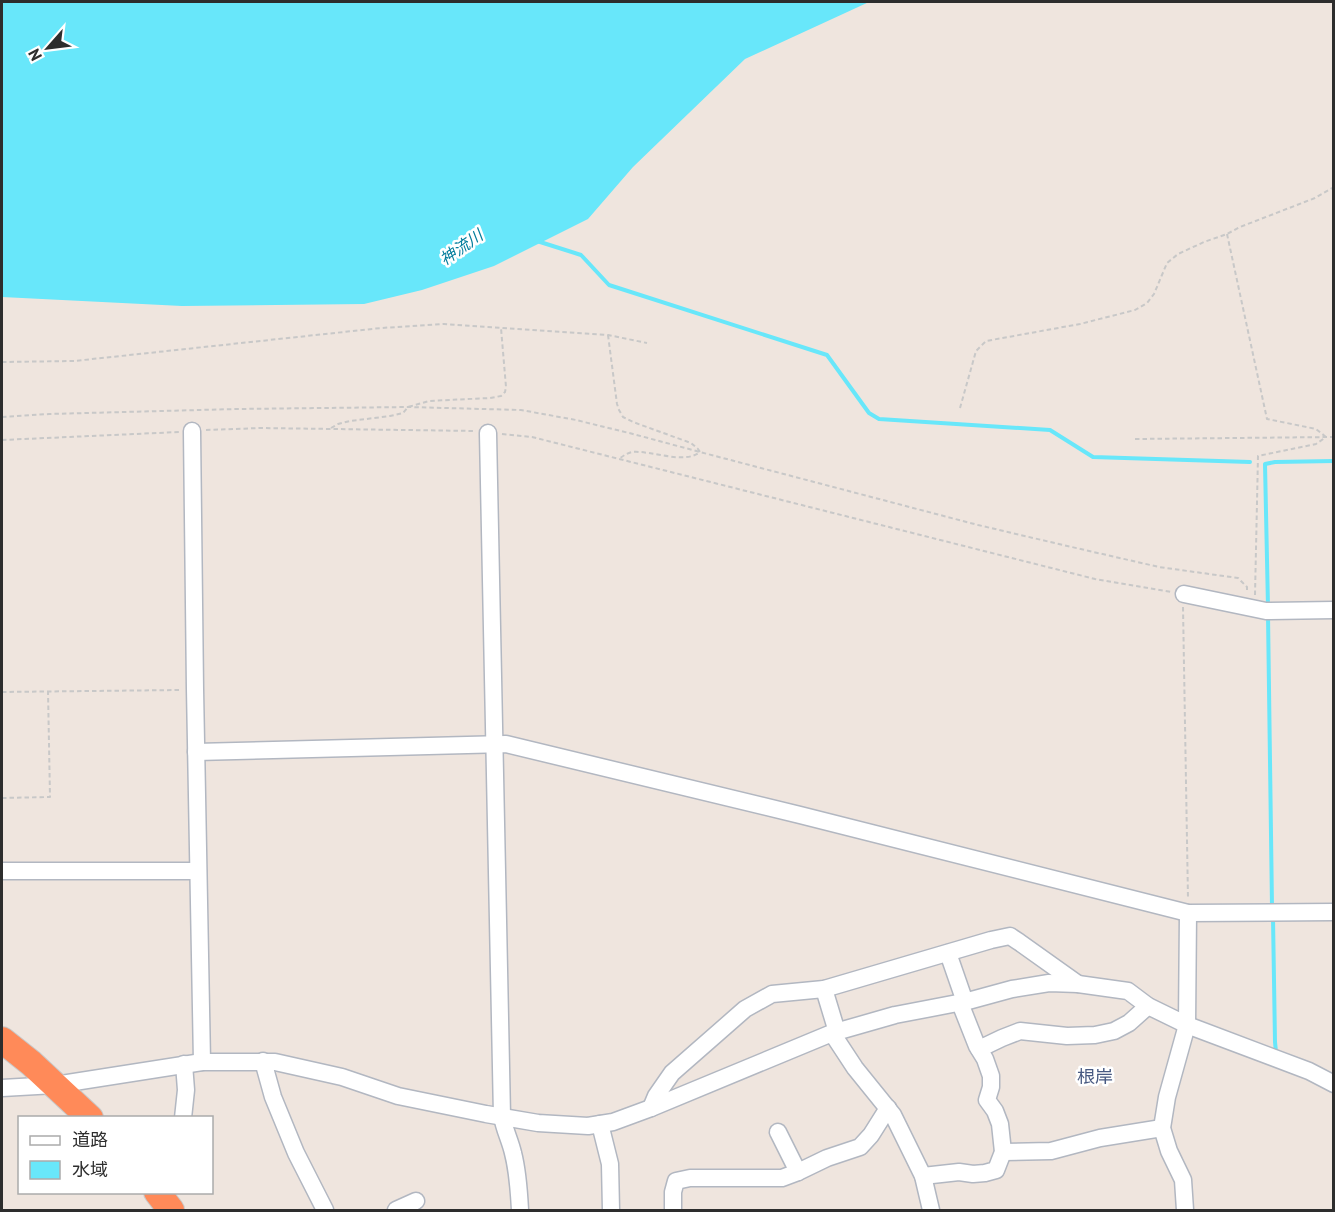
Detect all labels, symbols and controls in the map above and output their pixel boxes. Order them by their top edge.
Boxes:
north arrow [18,18,78,78]
text: N [23,46,46,64]
water label: 神流川 [436,224,488,269]
district label: 根岸 [1077,1065,1113,1088]
legend [18,1116,213,1194]
text: 道路 [72,1128,108,1151]
text: 水域 [72,1158,108,1181]

